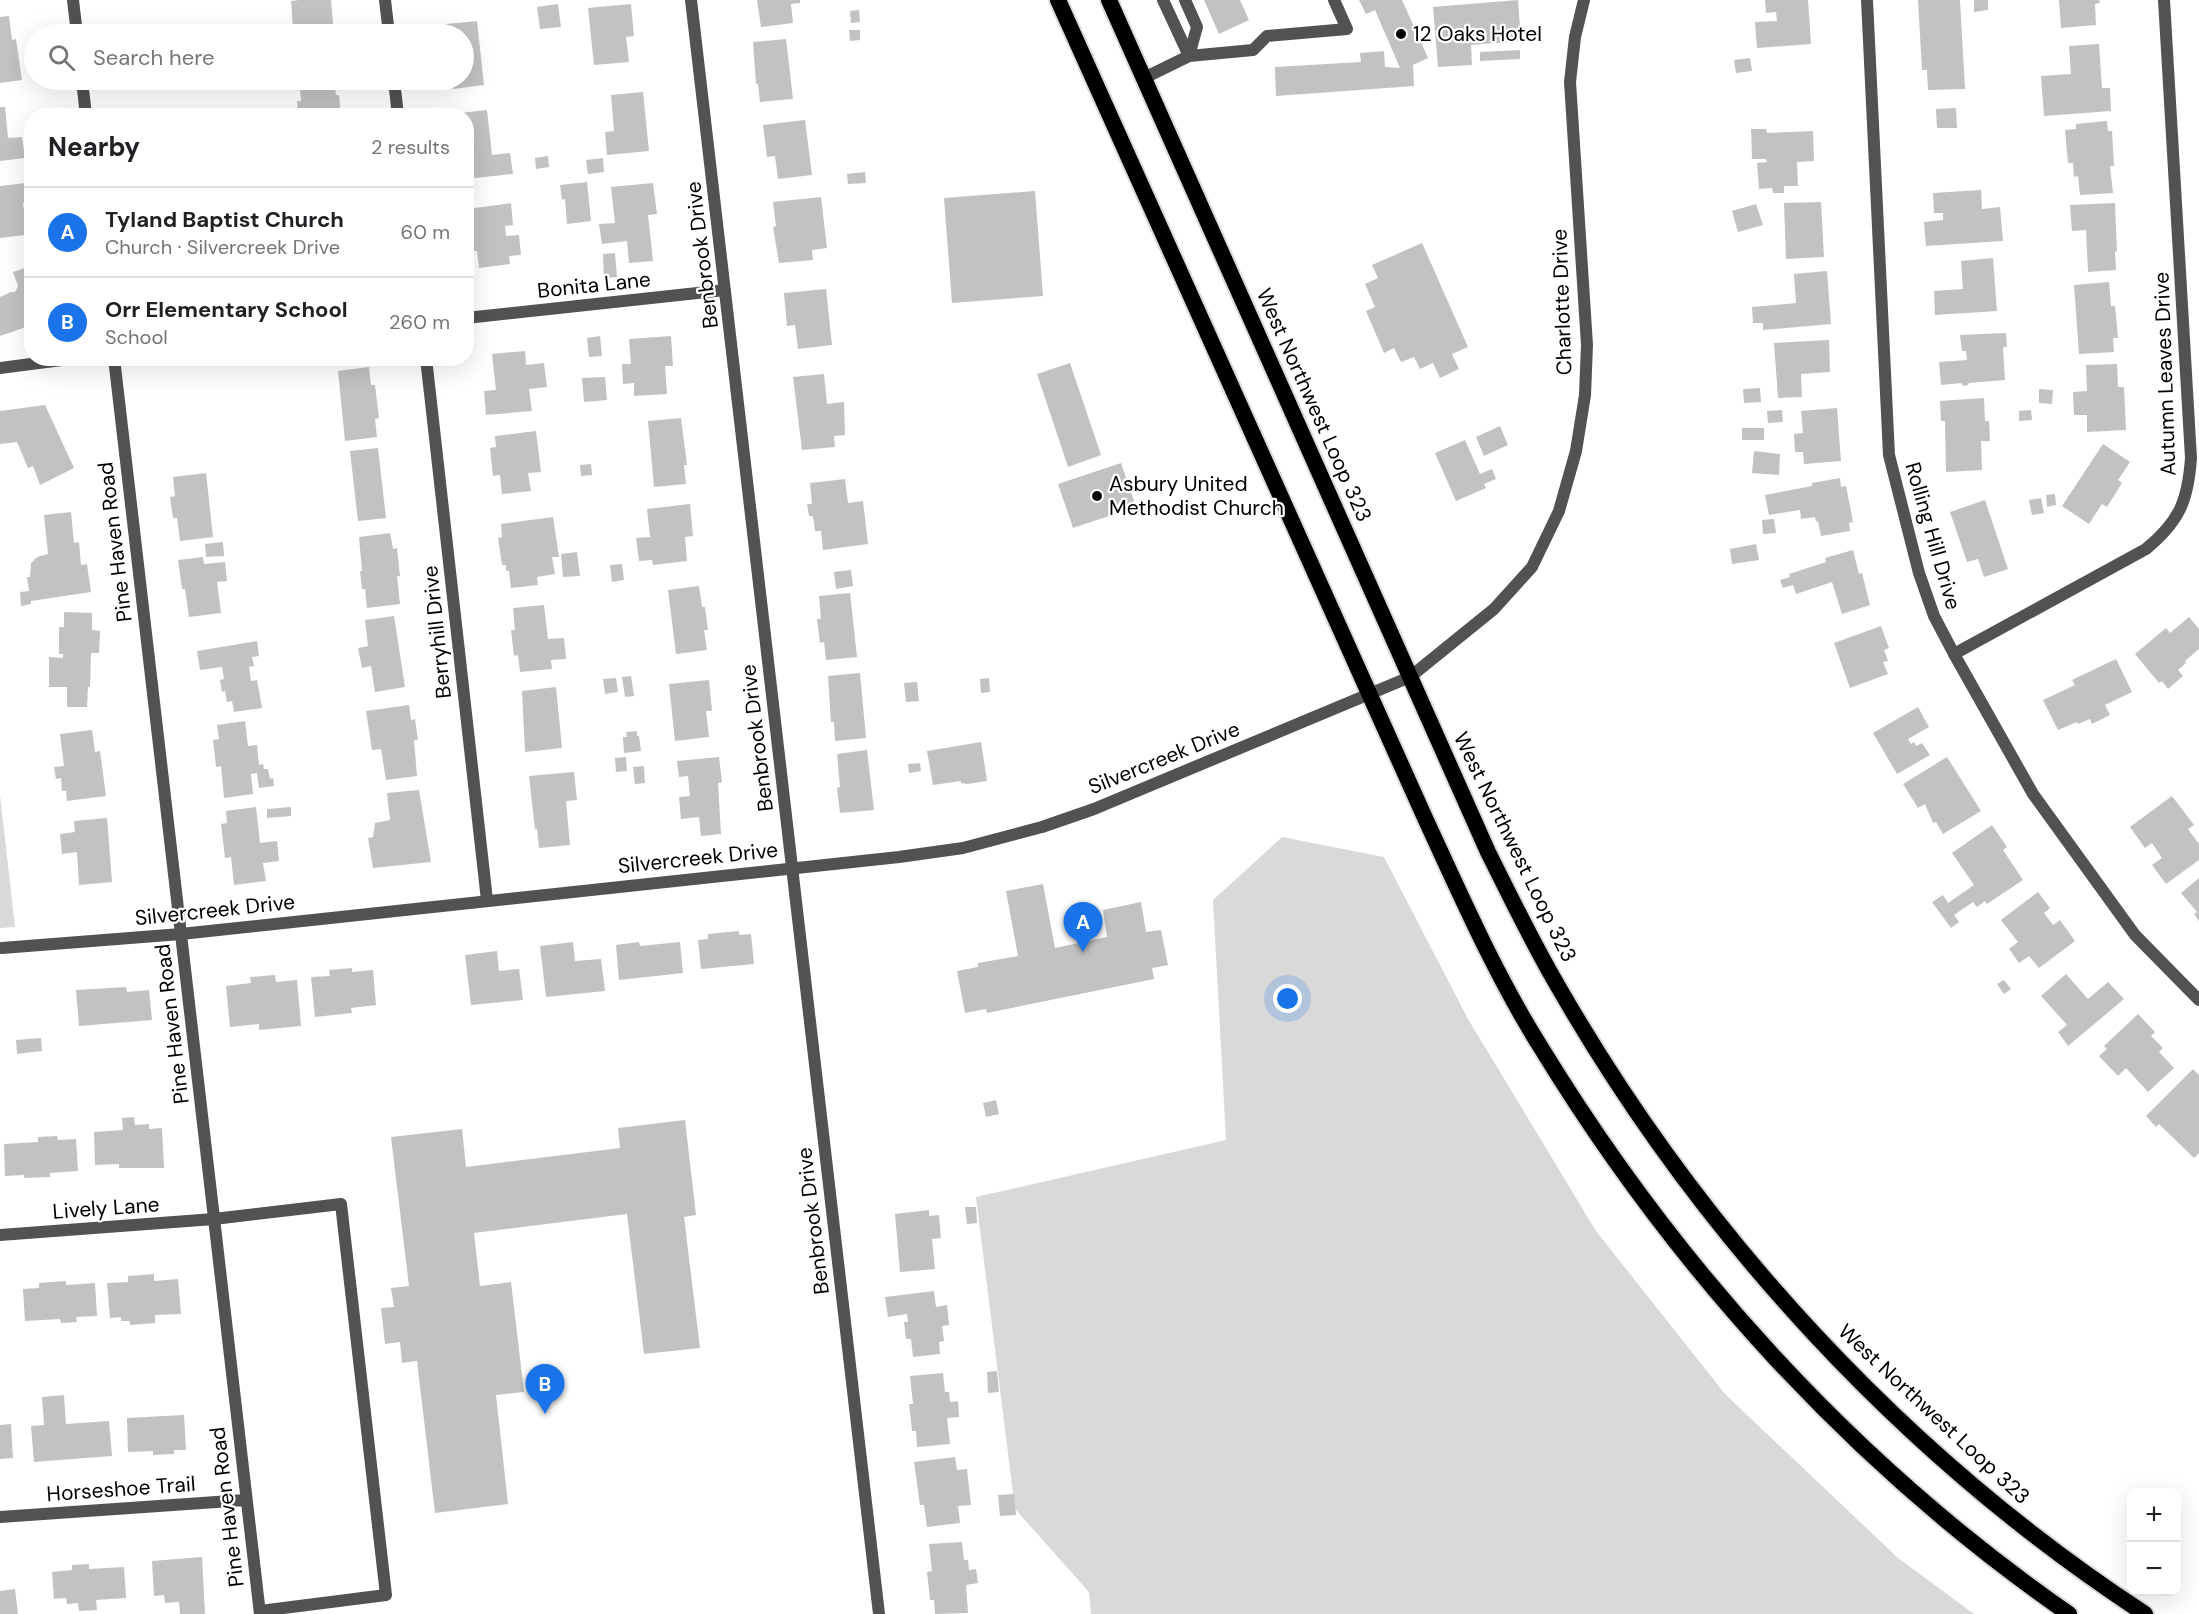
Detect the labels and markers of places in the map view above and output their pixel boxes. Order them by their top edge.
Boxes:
place label: 12 Oaks Hotel [1413,20,1542,48]
marker: 12 Oaks Hotel [1394,27,1408,41]
place label: Asbury United Methodist Church [1109,470,1284,522]
marker: Asbury United Methodist Church [1090,489,1104,503]
pin: A [1064,902,1102,952]
pin: B [526,1364,564,1414]

